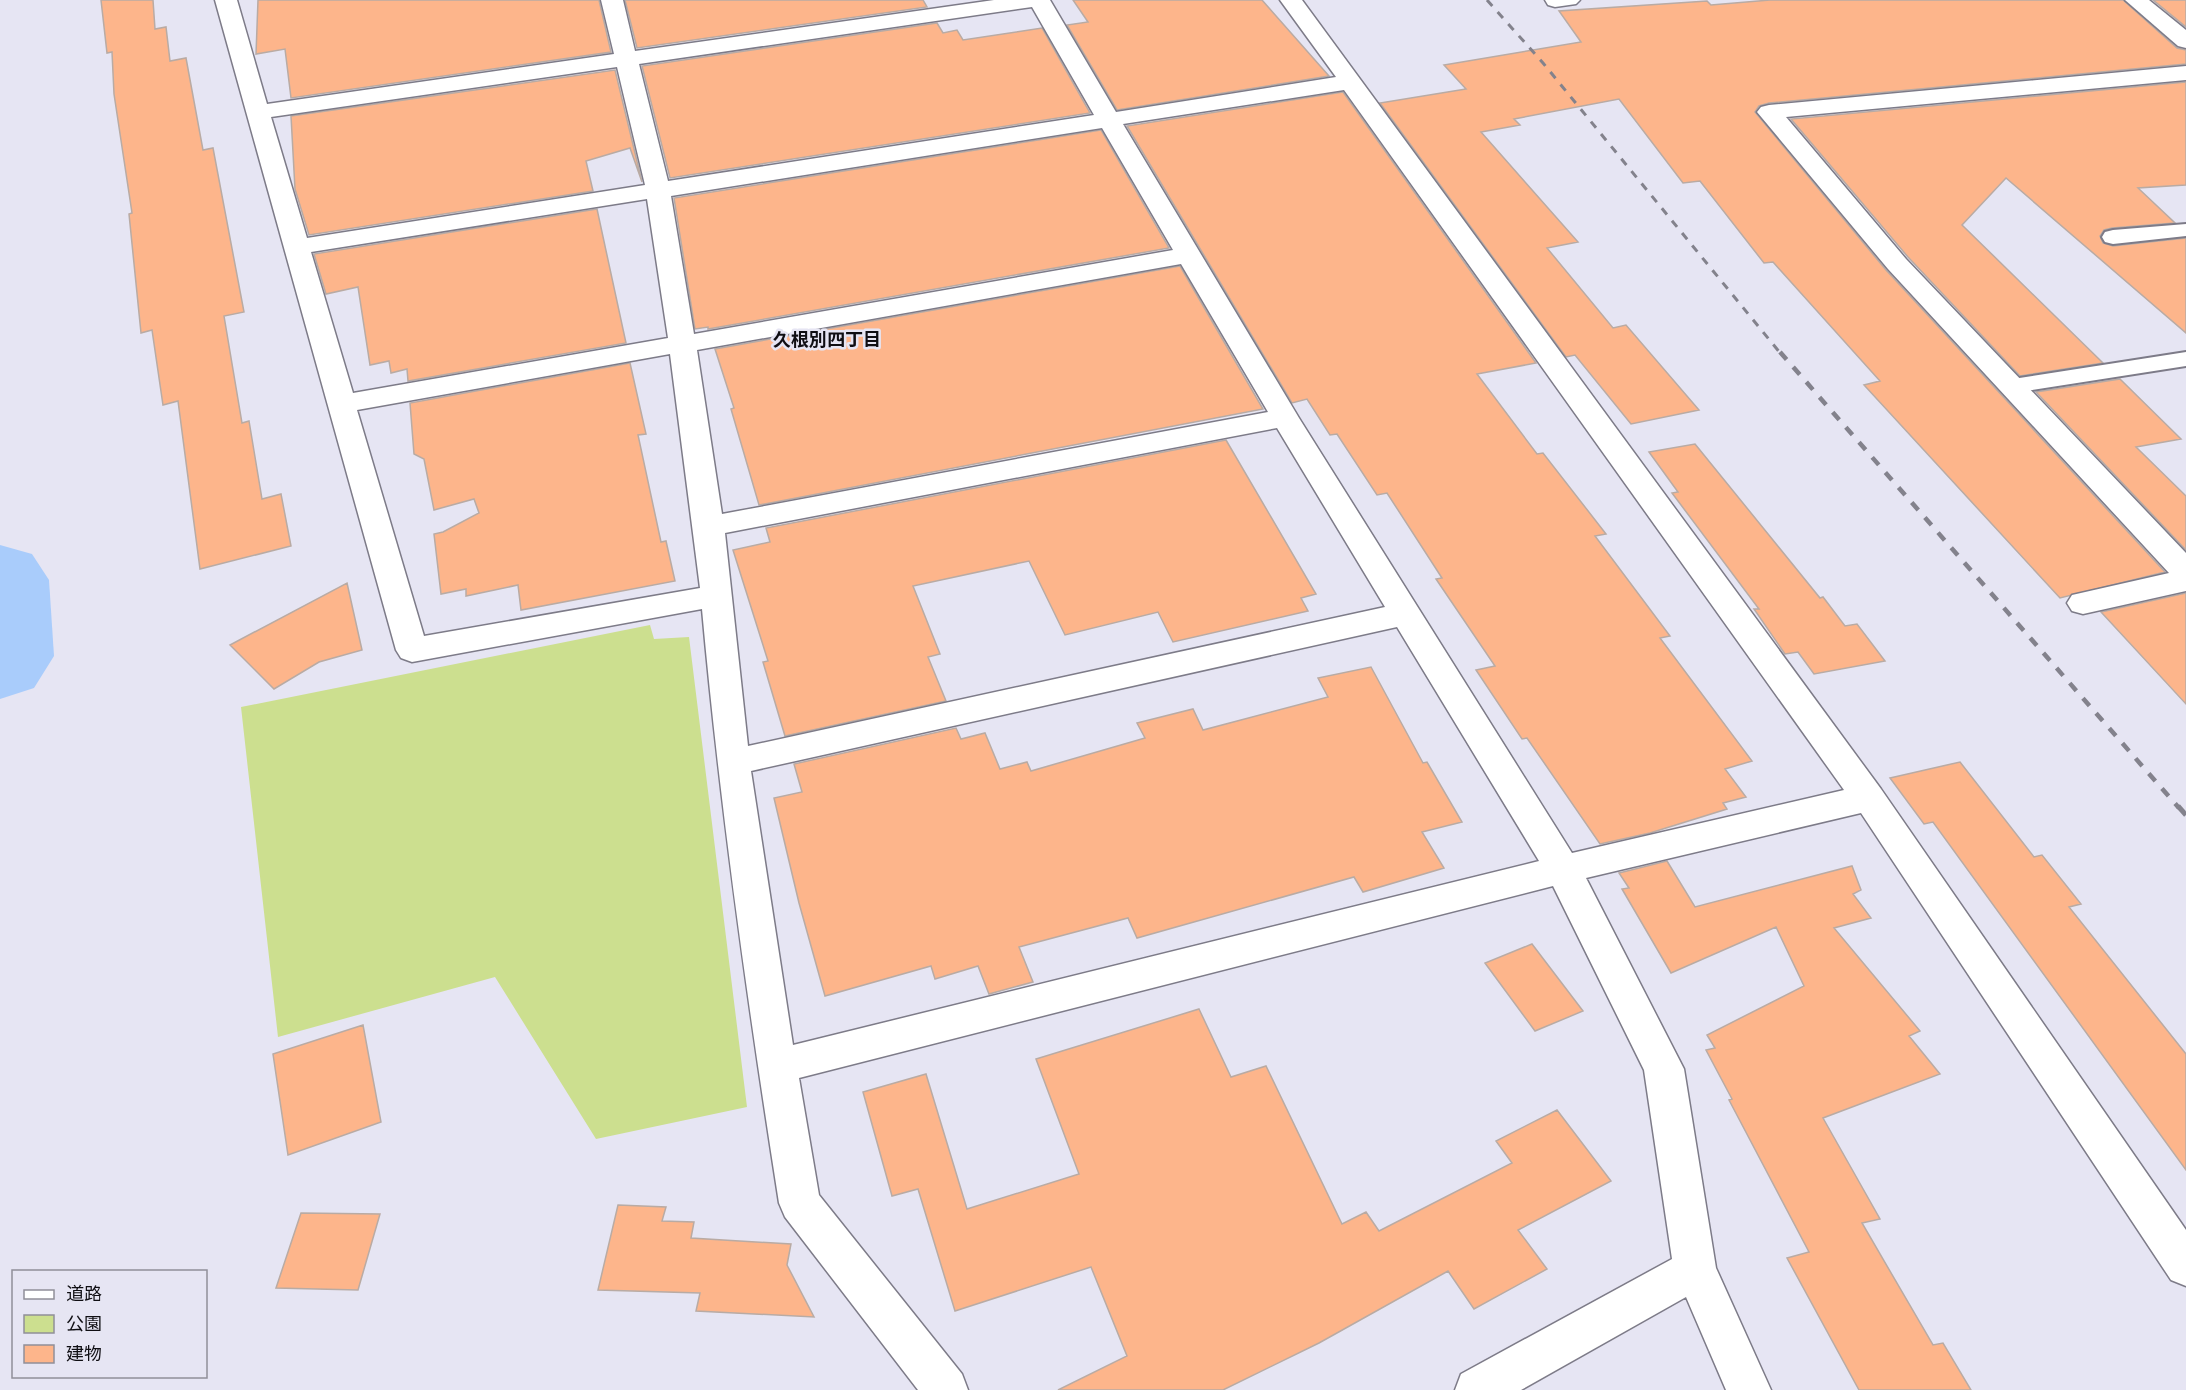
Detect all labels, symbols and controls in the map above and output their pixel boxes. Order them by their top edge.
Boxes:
district label: 久根別四丁目 [773,328,881,353]
legend [12,1270,207,1378]
text: 道路 [66,1282,102,1307]
text: 公園 [66,1312,102,1337]
text: 建物 [66,1342,102,1367]

